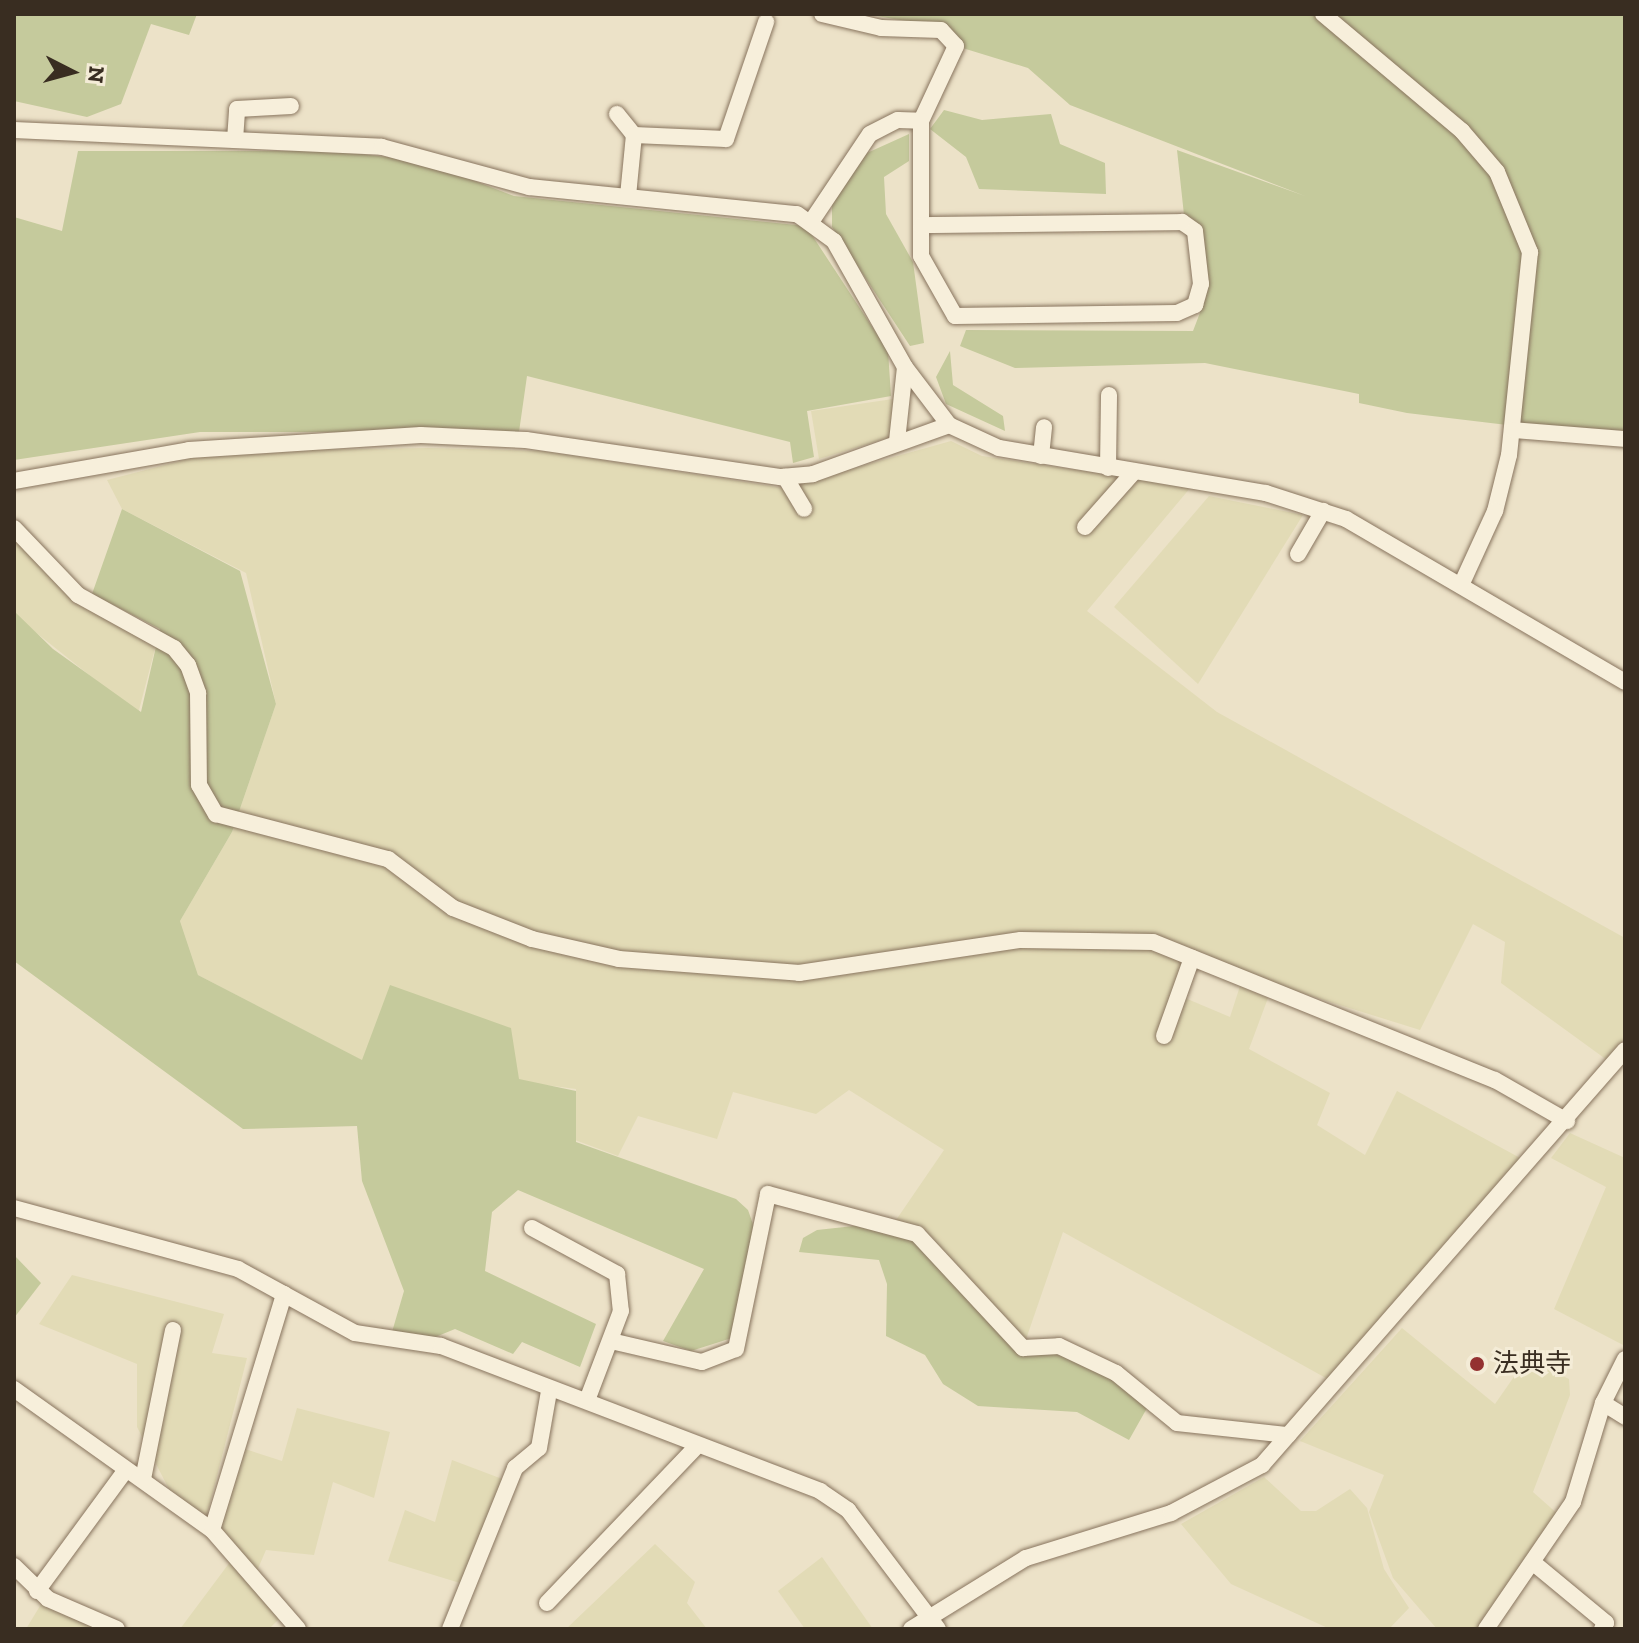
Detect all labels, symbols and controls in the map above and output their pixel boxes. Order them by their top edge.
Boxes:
north arrow [32,32,112,112]
text: N [82,65,111,84]
place label: 法典寺 [1493,1348,1571,1380]
marker: 法典寺 [1468,1355,1486,1373]

